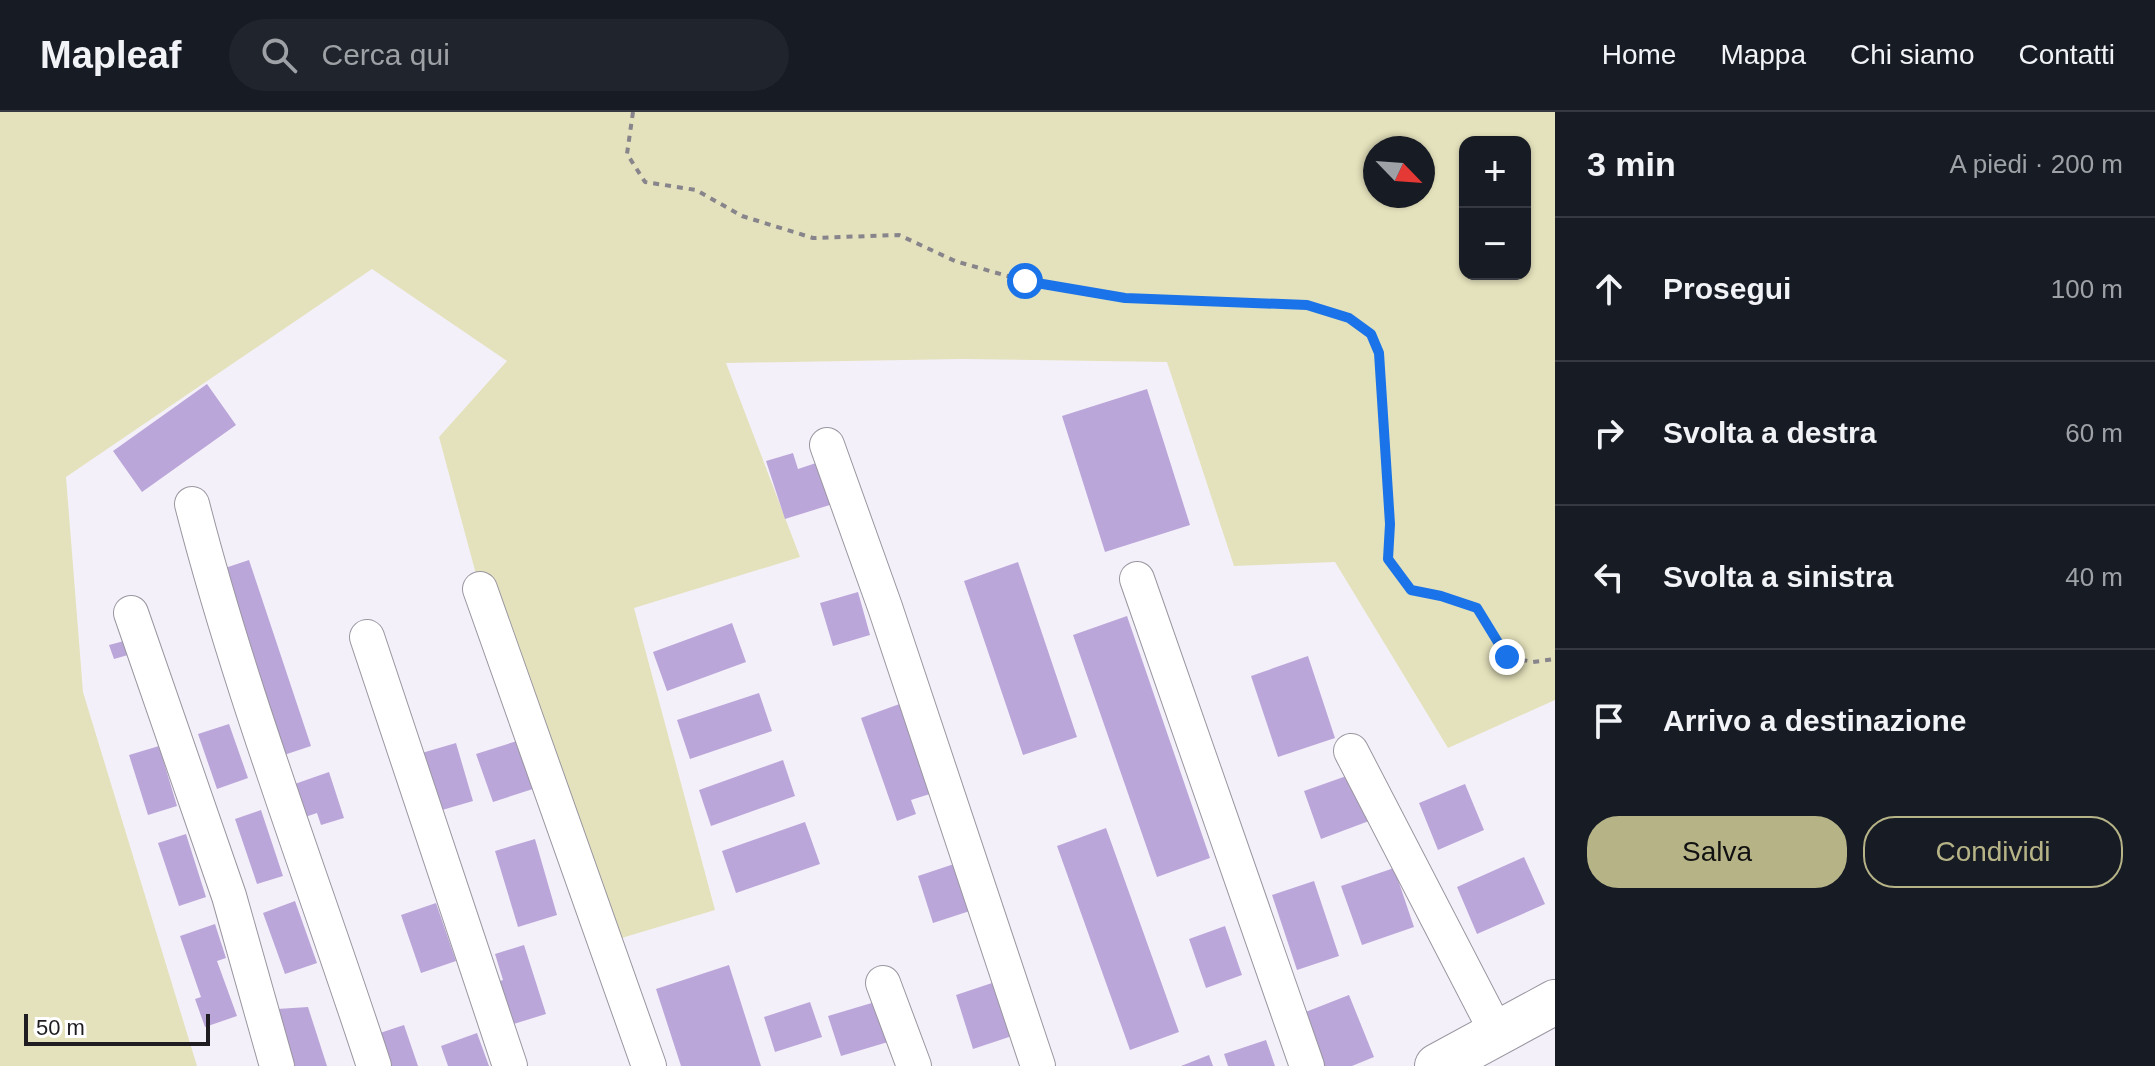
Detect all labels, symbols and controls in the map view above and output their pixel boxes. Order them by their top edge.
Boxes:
search box [229,19,789,91]
icon: search [257,33,301,77]
text: Mapleaf [40,34,181,76]
text: Cerca qui [321,38,450,71]
text: Home [1602,39,1676,70]
text: Mappa [1720,39,1806,70]
text: Chi siamo [1850,39,1975,70]
text: Contatti [2019,39,2115,70]
north arrow [1363,136,1435,208]
map controls [1459,136,1531,280]
button: + [1459,136,1531,208]
text: 3 min [1587,145,1676,183]
text: A piedi · 200 m [1950,149,2123,179]
button: − [1459,208,1531,280]
route start [1007,263,1043,299]
icon: ahead [1587,267,1631,311]
text: Prosegui [1663,272,1791,305]
text: 100 m [2051,274,2123,304]
icon: right [1587,411,1631,455]
text: Svolta a destra [1663,416,1876,449]
text: 60 m [2065,418,2123,448]
icon: left [1587,555,1631,599]
text: Svolta a sinistra [1663,560,1893,593]
text: 40 m [2065,562,2123,592]
route end [1489,639,1525,675]
icon: arrive [1587,699,1631,743]
text: Arrivo a destinazione [1663,704,1966,737]
button: Salva [1587,816,1847,888]
button: Condividi [1863,816,2123,888]
scale bar [24,1010,210,1046]
text: 50 m [36,1015,85,1040]

